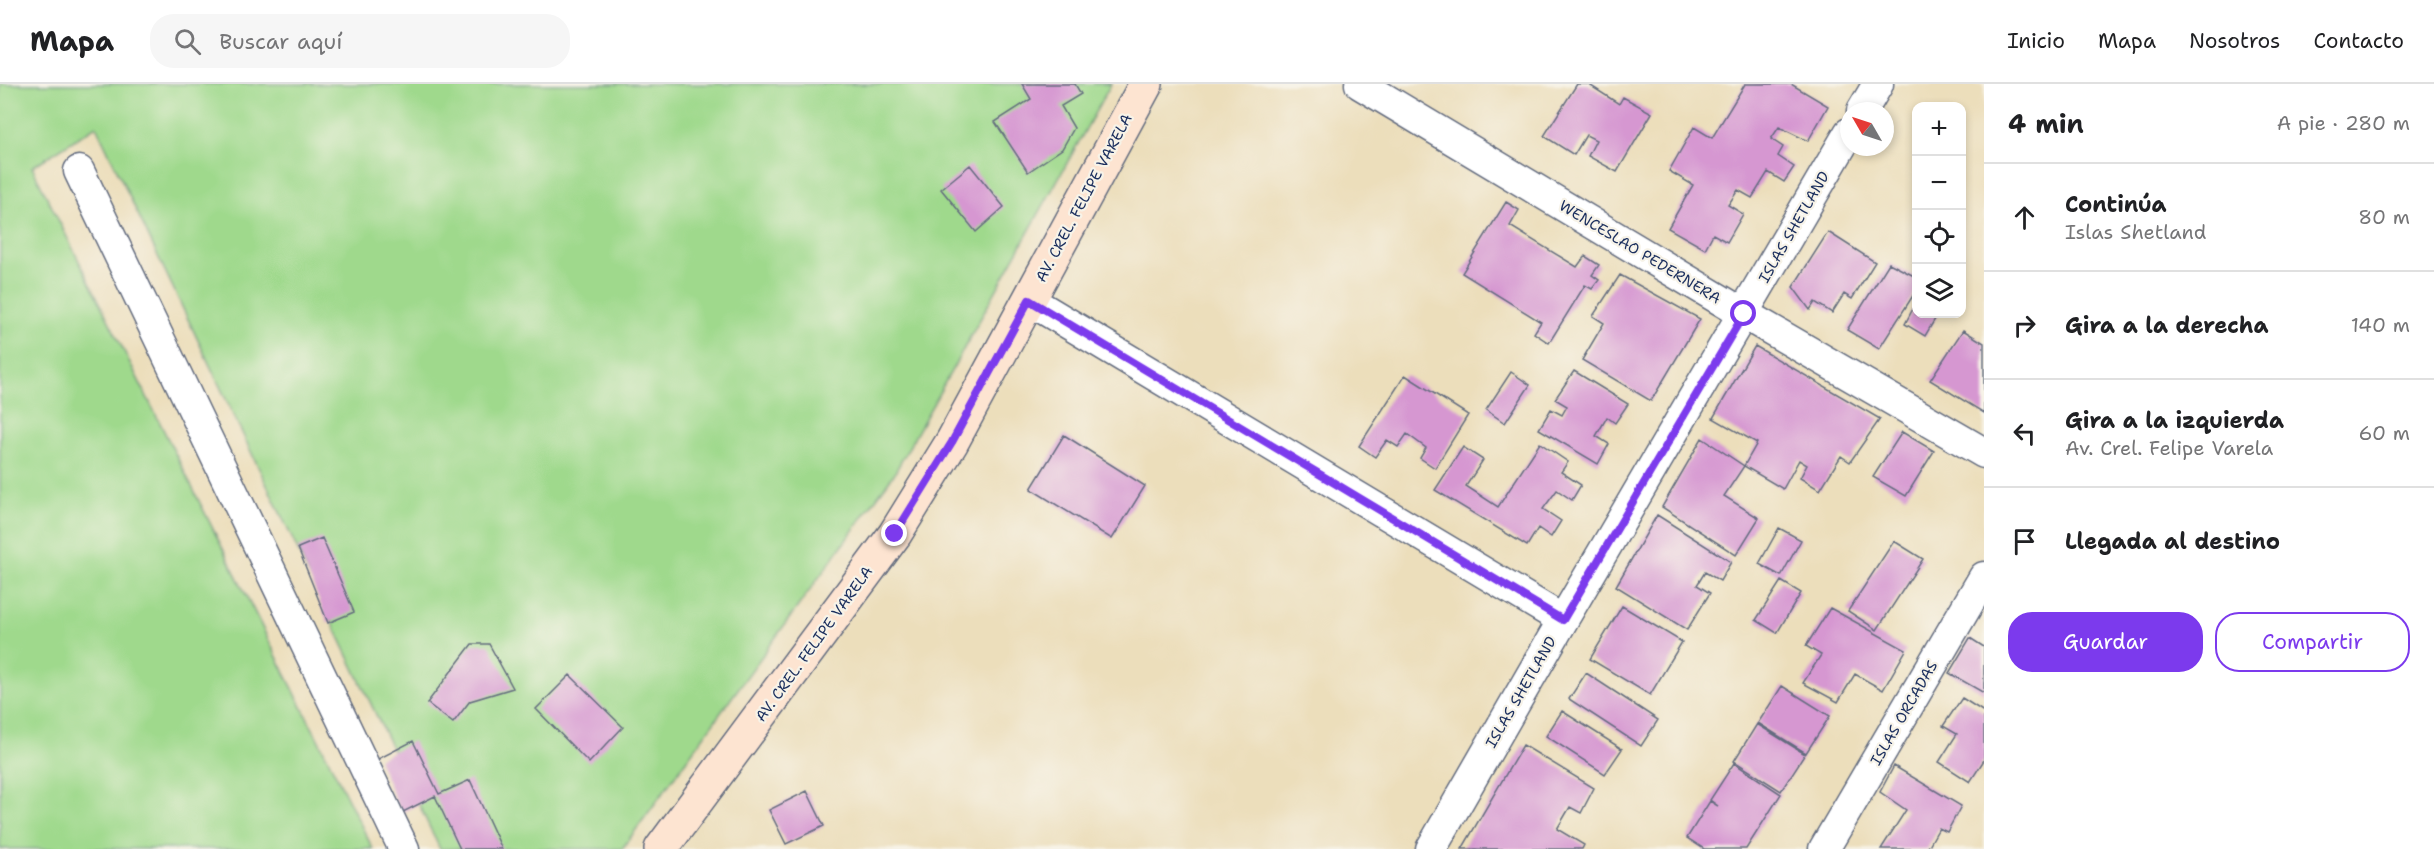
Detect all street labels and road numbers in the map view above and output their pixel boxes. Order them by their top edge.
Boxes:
street label: AV. CREL. FELIPE VARELA [1031,110,1137,286]
street label: ISLAS SHETLAND [1754,168,1834,286]
street label: WENCESLAO PEDERNERA [1555,196,1725,308]
street label: AV. CREL. FELIPE VARELA [751,562,877,726]
street label: ISLAS SHETLAND [1481,633,1561,751]
street label: ISLAS ORCADAS [1866,657,1942,769]

